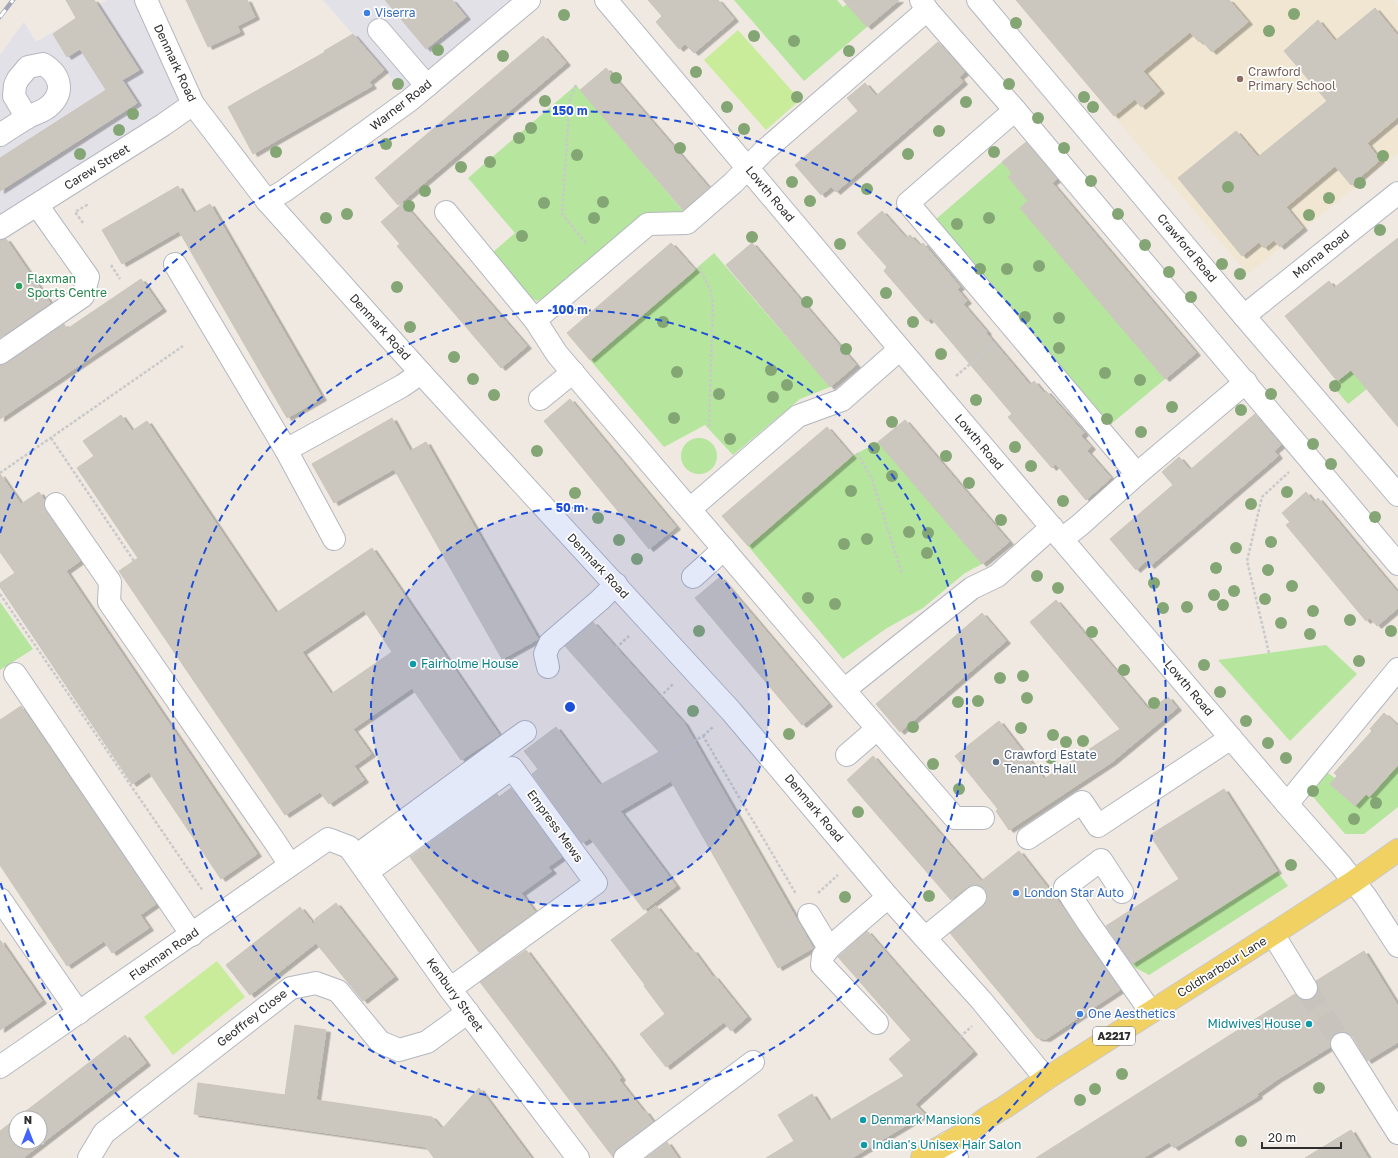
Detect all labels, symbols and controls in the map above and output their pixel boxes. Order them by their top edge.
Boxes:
place label: Viserra [375,5,416,20]
marker: Viserra [362,8,372,18]
street label: Denmark Road [151,22,200,104]
place label: Crawford Primary School [1248,64,1336,93]
marker: Crawford Primary School [1235,74,1245,84]
street label: Warner Road [367,76,434,133]
text: 150 m [553,103,587,118]
street label: Carew Street [61,140,132,193]
street label: Lowth Road [743,163,798,225]
street label: Crawford Road [1154,210,1220,285]
street label: Morna Road [1289,226,1352,281]
place label: Flaxman Sports Centre [27,271,107,300]
marker: Flaxman Sports Centre [14,281,24,291]
street label: Denmark Road [347,290,414,363]
text: 100 m [552,302,588,317]
street label: Lowth Road [952,411,1007,473]
text: 50 m [556,500,584,515]
street label: Denmark Road [564,530,633,601]
place label: Fairholme House [421,656,519,671]
street label: Lowth Road [1162,657,1217,719]
marker: Fairholme House [408,659,418,669]
centre of rings [563,700,577,714]
place label: Crawford Estate Tenants Hall [1004,747,1097,776]
marker: Crawford Estate Tenants Hall [991,757,1001,767]
street label: Denmark Road [782,771,847,845]
street label: Empress Mews [524,787,587,865]
place label: London Star Auto [1024,885,1124,900]
marker: London Star Auto [1011,888,1021,898]
street label: Flaxman Road [126,924,201,983]
street label: Coldharbour Lane [1174,933,1269,1000]
street label: Kenbury Street [424,955,487,1035]
street label: Geoffrey Close [214,986,290,1050]
place label: One Aesthetics [1088,1006,1176,1021]
marker: One Aesthetics [1075,1009,1085,1019]
place label: Midwives House [1207,1016,1301,1031]
marker: Midwives House [1304,1019,1314,1029]
road number: A2217 [1093,1027,1135,1045]
north arrow [8,1110,48,1150]
place label: Denmark Mansions [871,1112,981,1127]
text: N [24,1113,32,1126]
marker: Denmark Mansions [858,1115,868,1125]
scale bar [1262,1124,1341,1150]
text: 20 m [1268,1130,1296,1145]
place label: Indian's Unisex Hair Salon [872,1137,1021,1152]
marker: Indian's Unisex Hair Salon [859,1140,869,1150]

